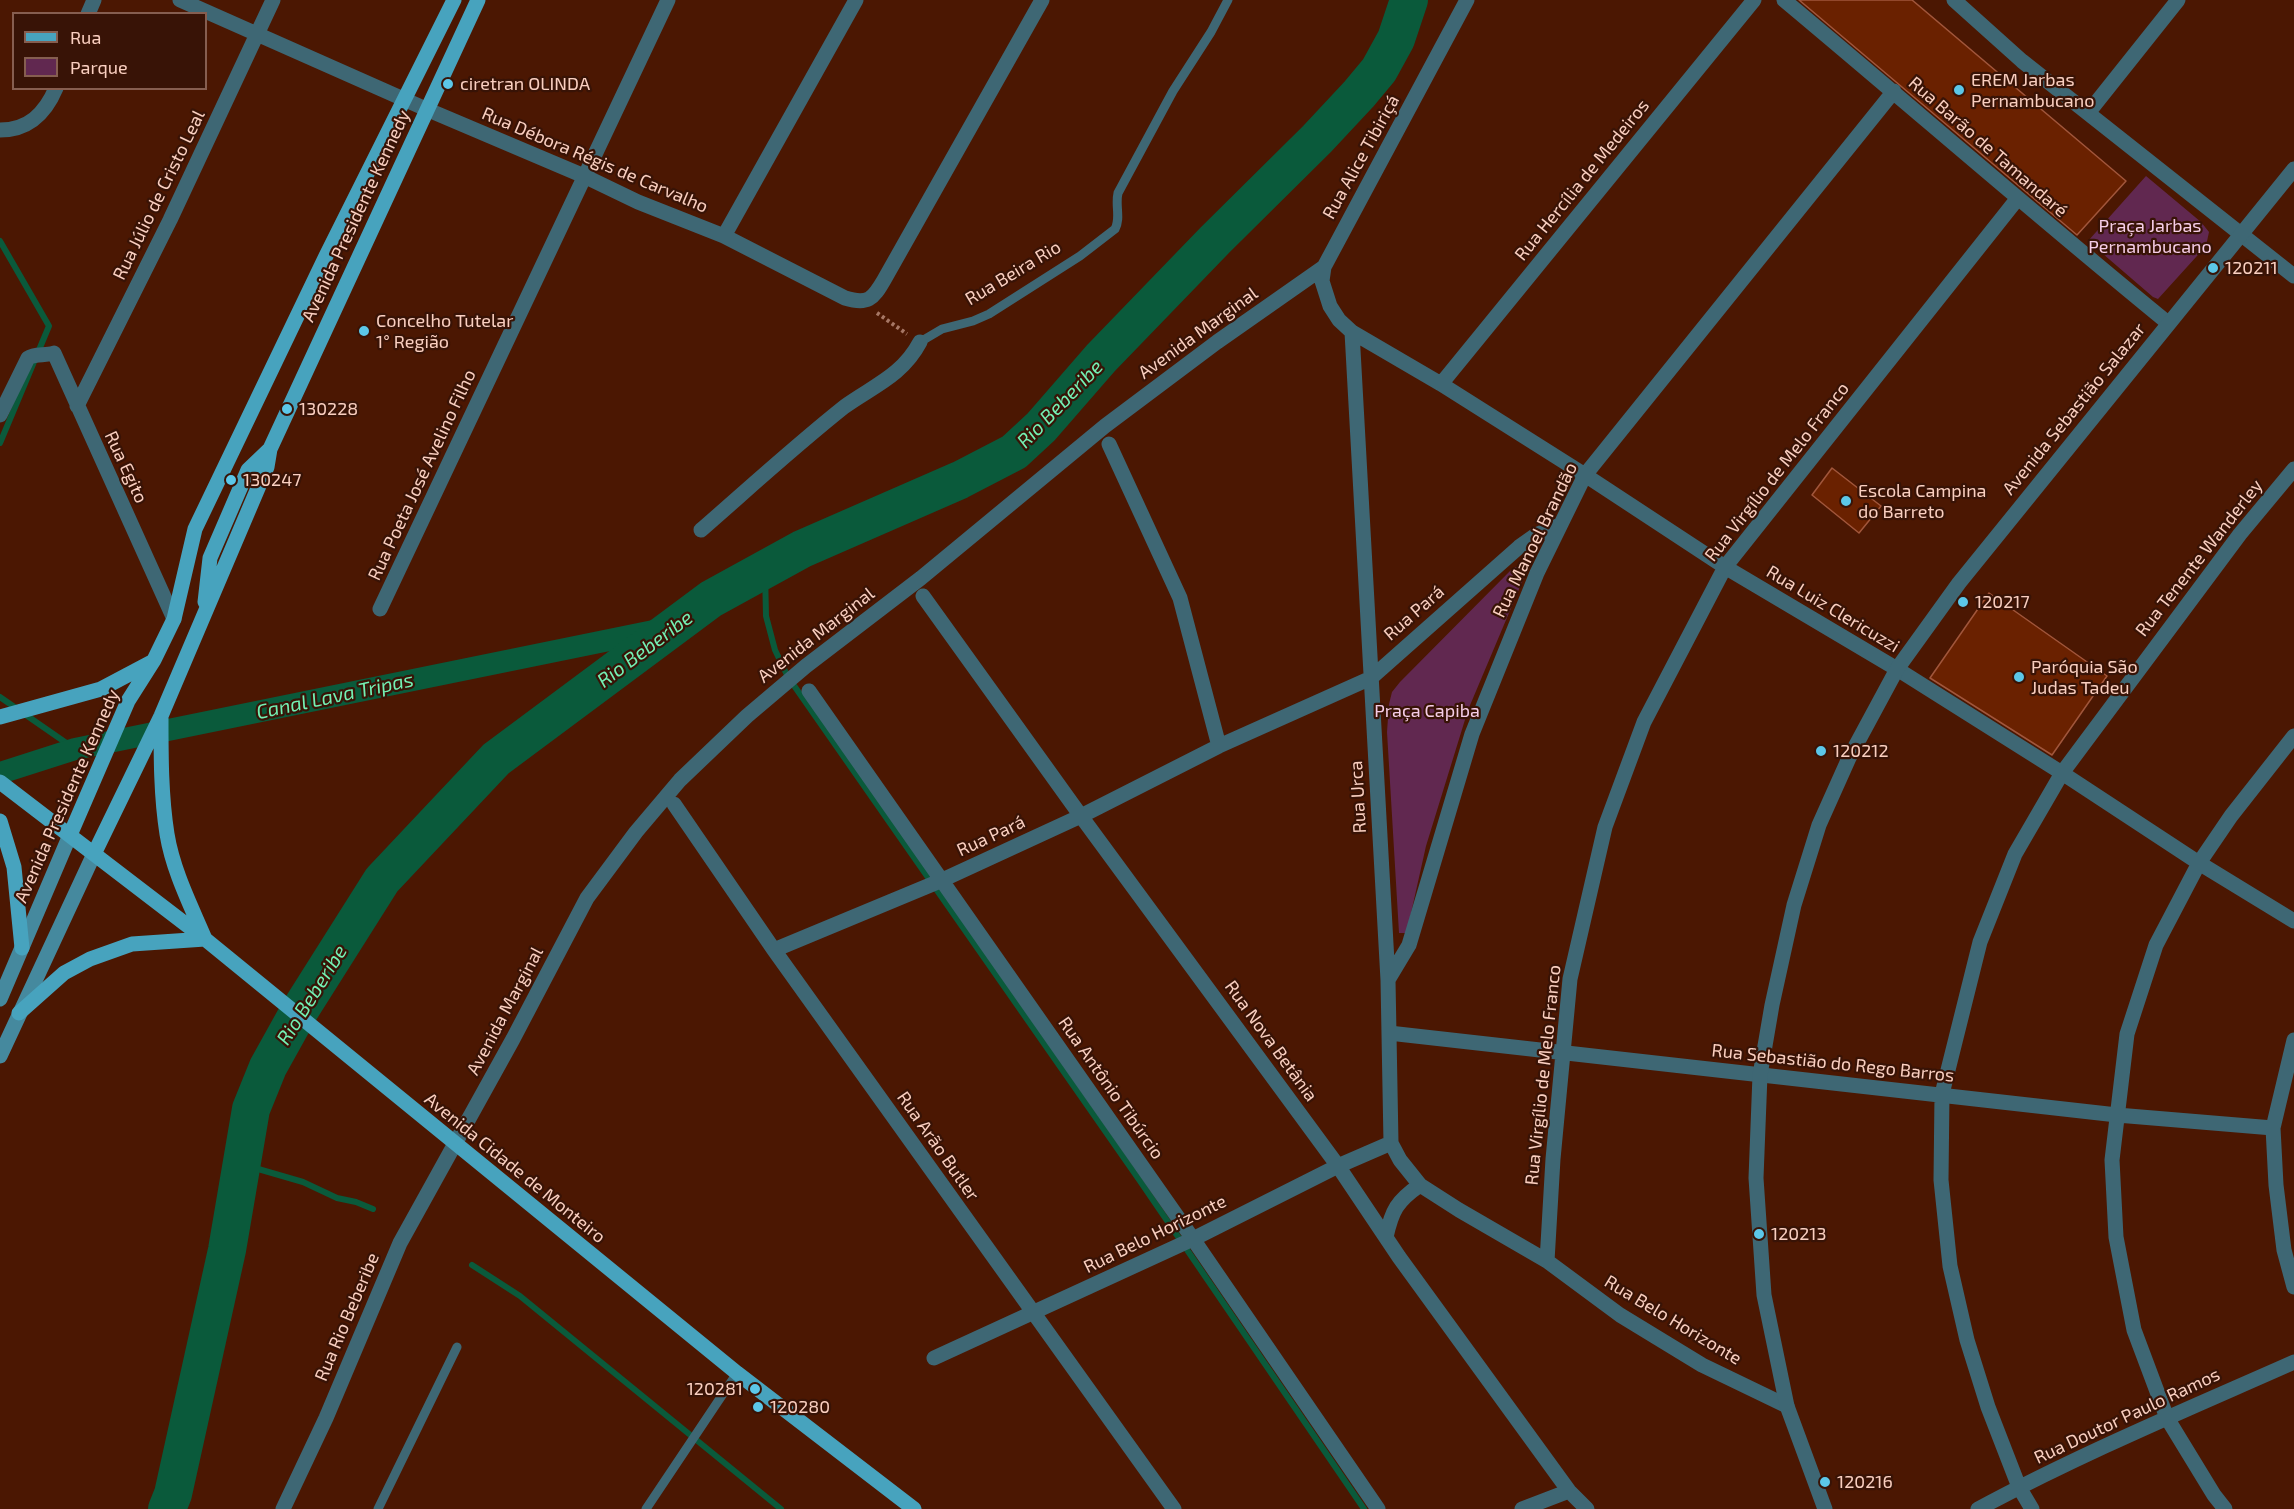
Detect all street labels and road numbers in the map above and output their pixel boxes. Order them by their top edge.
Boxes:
street label: Rua Barão de Tamandaré [1904,72,2072,222]
street label: Rua Alice Tibiriçá [1318,91,1404,223]
street label: Rua Hercília de Medeiros [1510,95,1654,265]
street label: Rua Débora Régis de Carvalho [479,102,711,218]
street label: Rua Júlio de Cristo Leal [109,107,209,283]
street label: Avenida Presidente Kennedy [297,107,415,325]
street label: Rua Beira Rio [961,236,1065,310]
street label: Avenida Marginal [1134,283,1262,383]
street label: Avenida Sebastião Salazar [1998,319,2150,499]
street label: Rua Poeta José Avelino Filho [364,366,480,584]
street label: Rua Virgílio de Melo Franco [1700,378,1854,566]
street label: Rua Egito [100,428,152,506]
street label: Rua Manoel Brandão [1488,459,1582,621]
street label: Rua Tenente Wanderley [2131,475,2267,641]
street label: Rua Luiz Clericuzzi [1763,561,1903,657]
street label: Rua Pará [1379,581,1449,645]
street label: Avenida Marginal [753,583,879,687]
street label: Avenida Presidente Kennedy [10,686,124,906]
street label: Rua Urca [1345,760,1371,834]
street label: Rua Pará [953,811,1029,861]
street label: Avenida Marginal [462,943,548,1079]
street label: Rua Virgílio de Melo Franco [1521,964,1565,1186]
street label: Rua Nova Betânia [1220,976,1322,1106]
street label: Rua Antônio Tibúrcio [1054,1013,1168,1163]
street label: Rua Sebastião do Rego Barros [1711,1040,1955,1086]
street label: Rua Arão Butler [892,1087,984,1205]
street label: Avenida Cidade de Monteiro [420,1088,610,1248]
street label: Rua Belo Horizonte [1080,1190,1230,1278]
street label: Rua Rio Beberibe [310,1250,384,1384]
street label: Rua Belo Horizonte [1601,1271,1745,1369]
street label: Rua Doutor Paulo Ramos [2031,1363,2223,1469]

